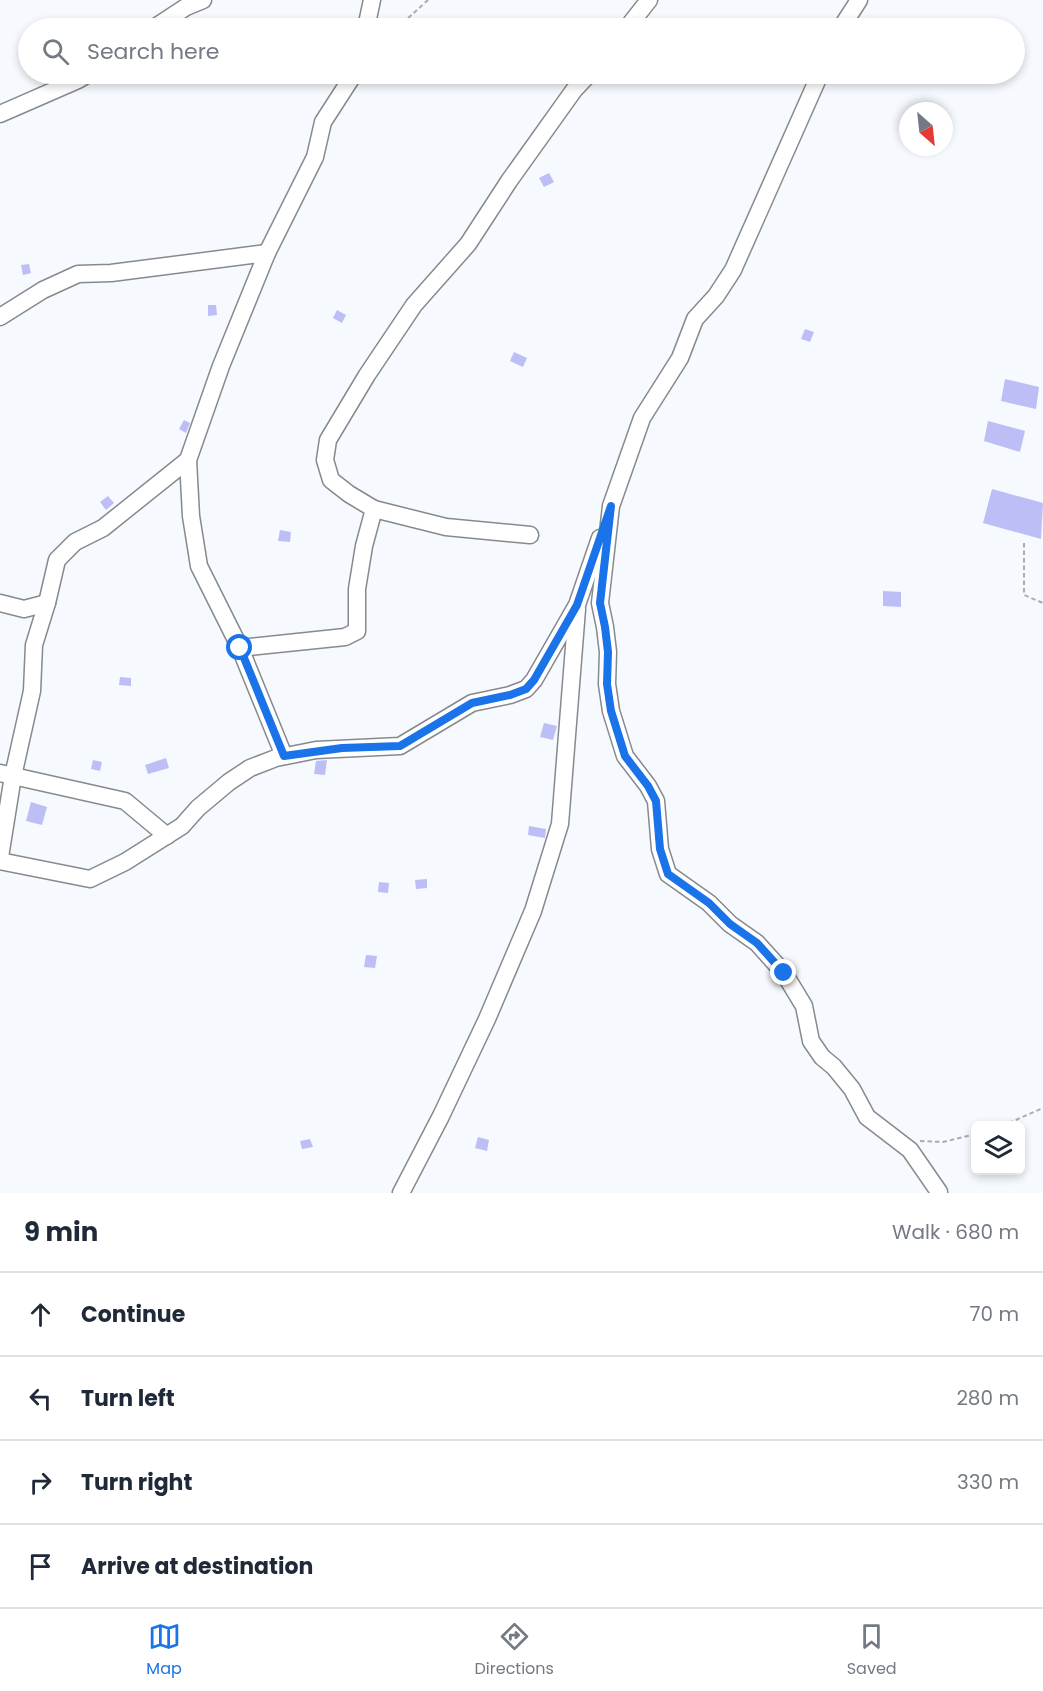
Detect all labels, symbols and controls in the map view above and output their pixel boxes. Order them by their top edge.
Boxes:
search box [18,18,1025,84]
icon: search [39,35,72,68]
text: Search here [87,36,220,67]
north arrow [899,102,953,156]
route start [226,634,252,660]
route end [770,959,796,985]
map controls [971,1121,1025,1175]
button: layers [971,1121,1025,1175]
text: 9 min [24,1214,98,1250]
text: Walk · 680 m [892,1218,1019,1246]
icon: ahead [24,1298,57,1331]
text: Continue [81,1299,185,1330]
text: 70 m [970,1300,1019,1328]
icon: left [24,1382,57,1415]
text: Turn left [81,1383,175,1414]
text: 280 m [956,1384,1019,1412]
icon: right [24,1466,57,1499]
text: Turn right [81,1467,192,1498]
text: 330 m [957,1468,1019,1496]
icon: arrive [24,1550,57,1583]
text: Arrive at destination [81,1551,313,1582]
tab: Map [146,1620,182,1681]
tab: Directions [475,1620,554,1681]
tab: Saved [847,1620,897,1681]

